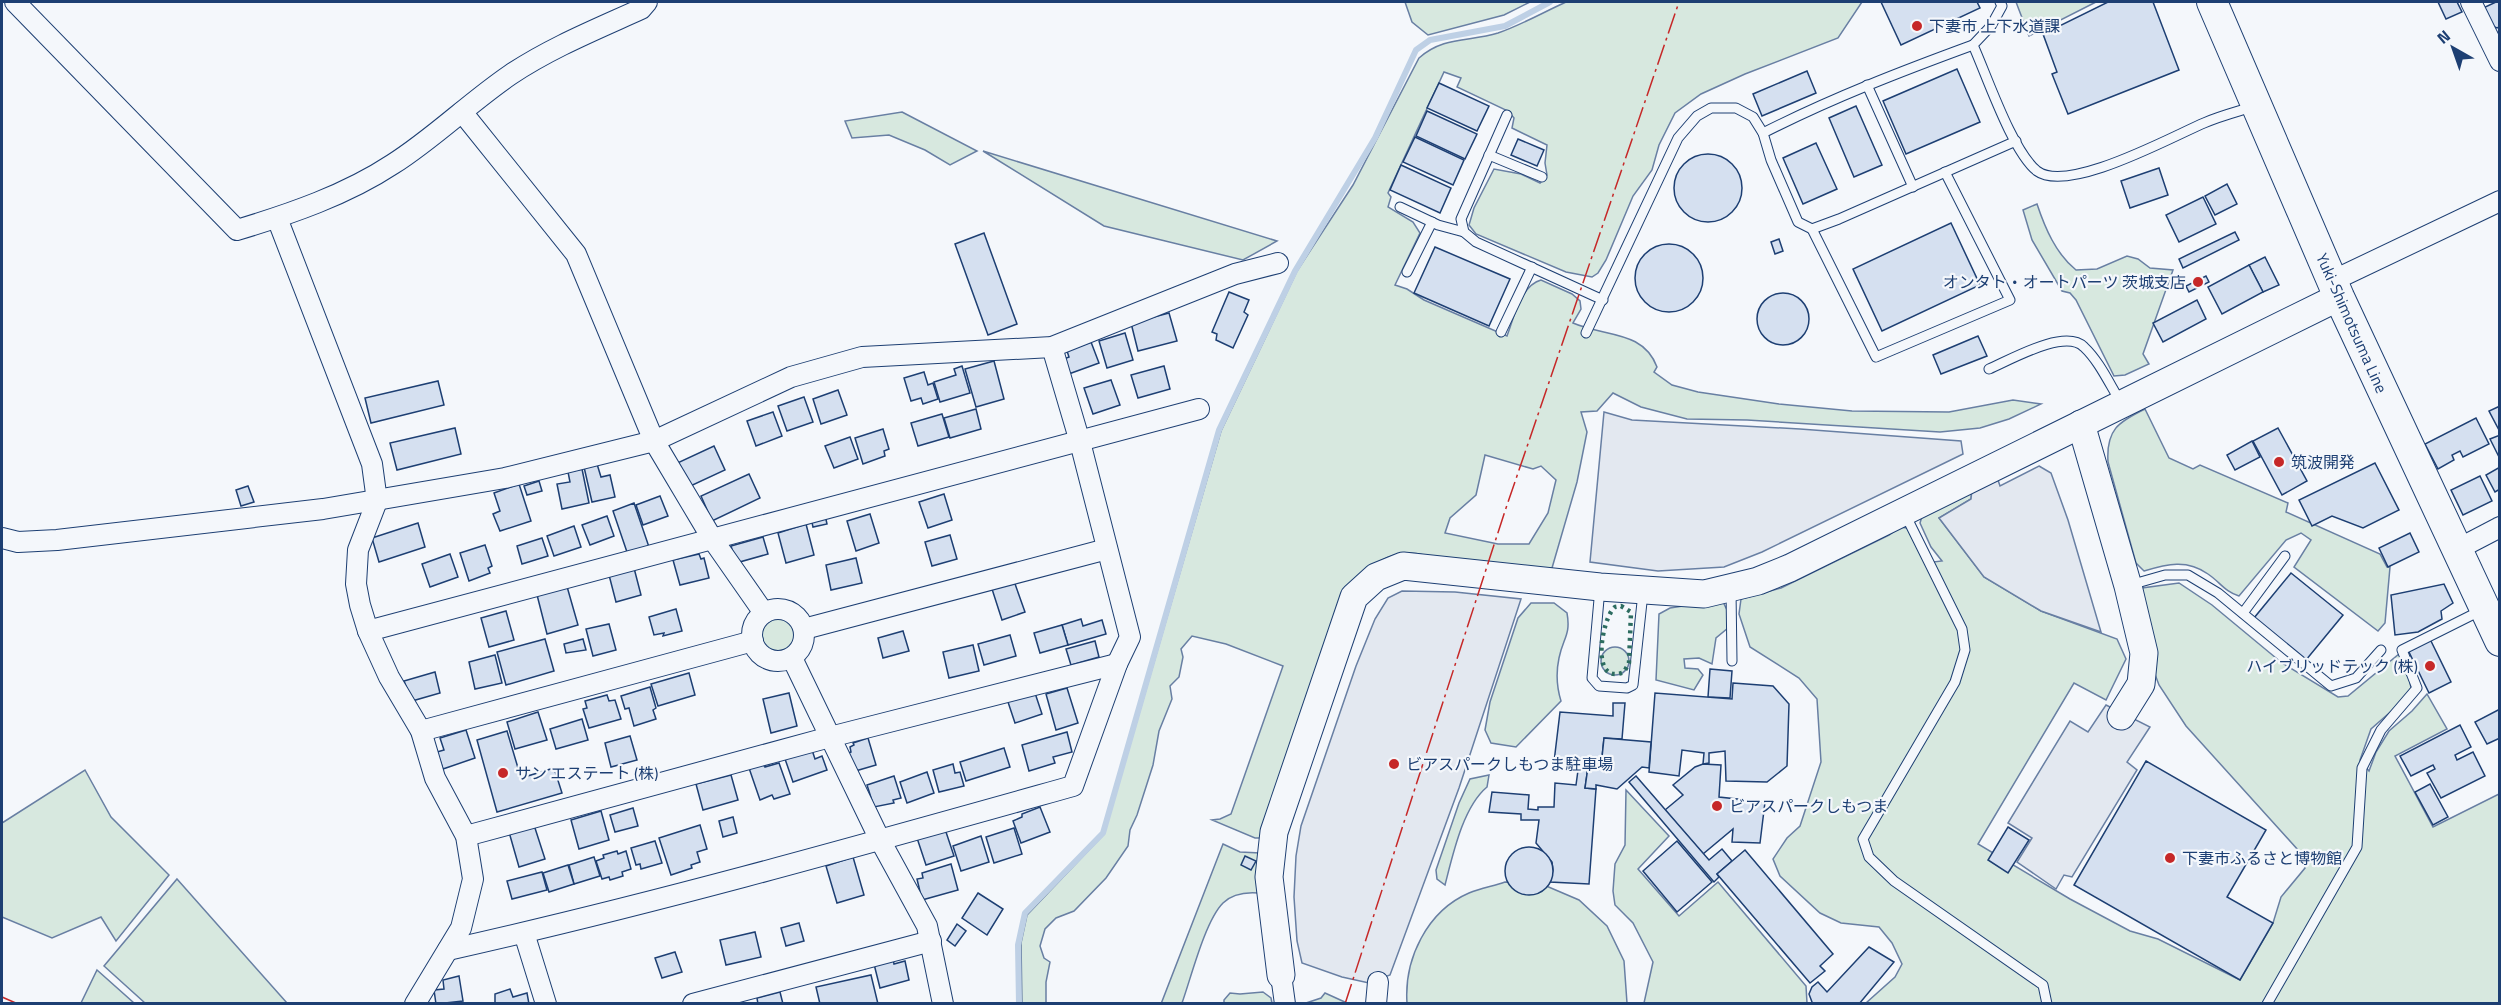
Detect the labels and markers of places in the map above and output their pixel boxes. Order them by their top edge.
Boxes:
place label: 下妻市 上下水道課 [1929,14,2061,38]
marker: 下妻市 上下水道課 [1910,19,1924,33]
place label: オンタト・オートパーツ 茨城支店 [1943,270,2186,294]
marker: オンタト・オートパーツ 茨城支店 [2191,275,2205,289]
place label: 筑波開発 [2291,450,2355,474]
marker: 筑波開発 [2272,455,2286,469]
place label: ハイブリッドテック (株) [2246,654,2418,678]
marker: ハイブリッドテック (株) [2423,659,2437,673]
place label: ビアスパークしもつま駐車場 [1406,752,1613,776]
marker: ビアスパークしもつま駐車場 [1387,757,1401,771]
place label: サン エステート (株) [515,761,659,785]
marker: サン エステート (株) [496,766,510,780]
place label: ビアスパークしもつま [1729,794,1888,818]
marker: ビアスパークしもつま [1710,799,1724,813]
place label: 下妻市ふるさと博物館 [2182,846,2342,870]
marker: 下妻市ふるさと博物館 [2163,851,2177,865]

